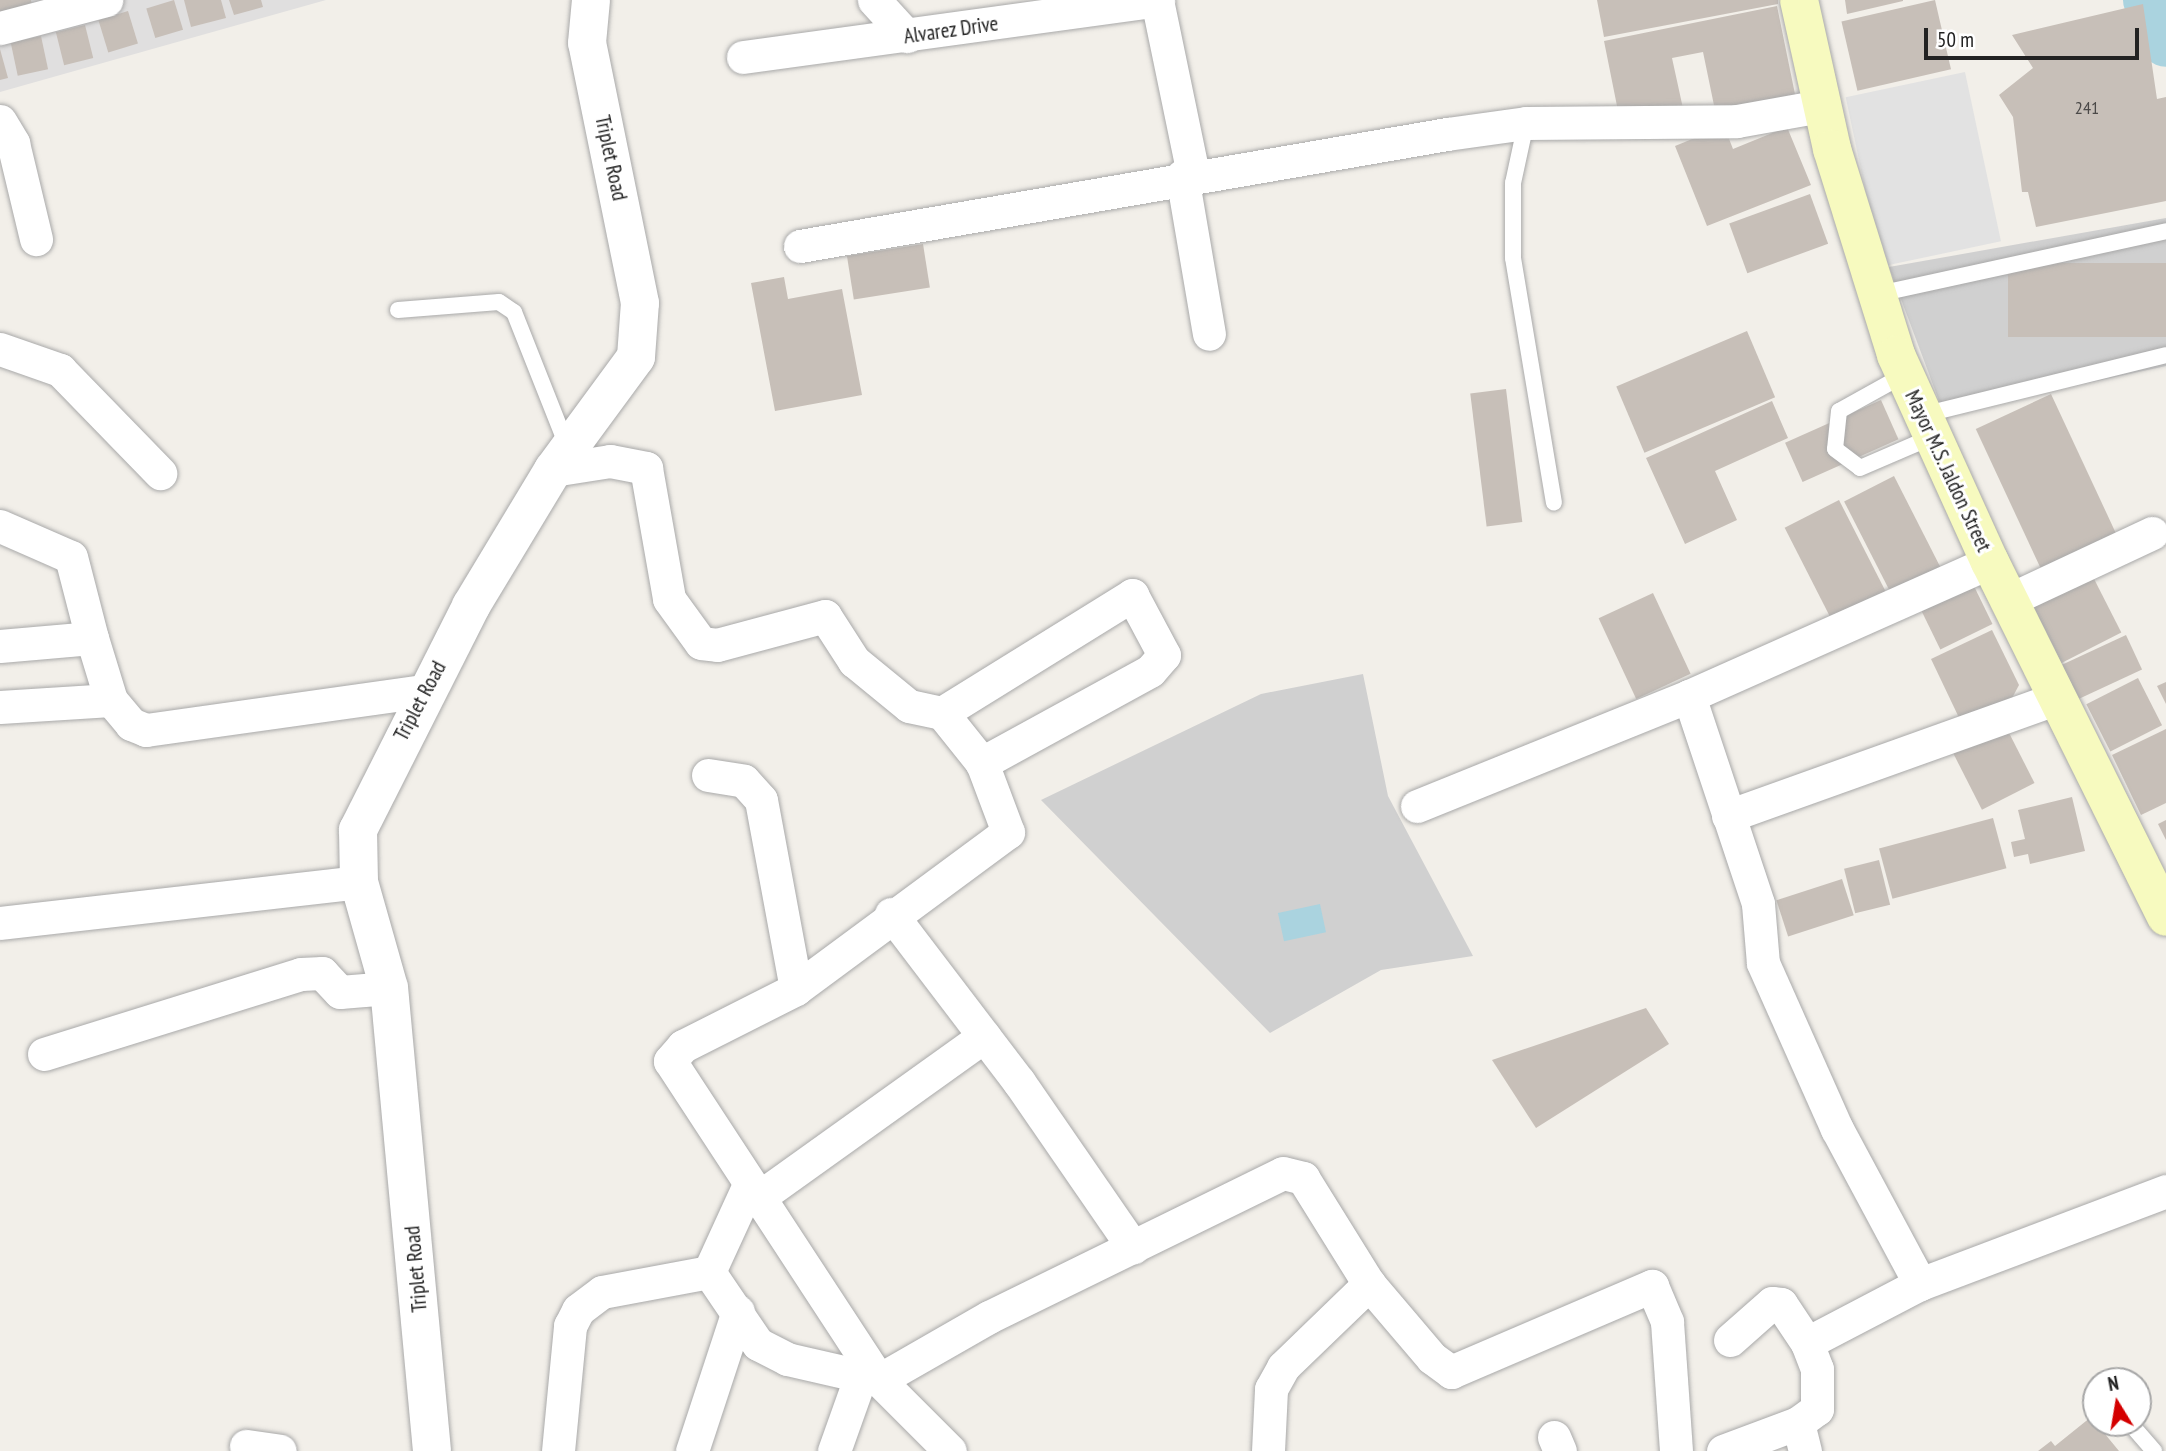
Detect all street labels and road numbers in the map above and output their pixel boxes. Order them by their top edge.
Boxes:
street label: Alvarez Drive [902,11,1000,49]
street label: Triplet Road [590,113,632,203]
street label: Mayor M.S. Jaldon Street [1899,386,1997,556]
street label: Triplet Road [389,657,451,745]
street label: Triplet Road [400,1225,432,1313]

